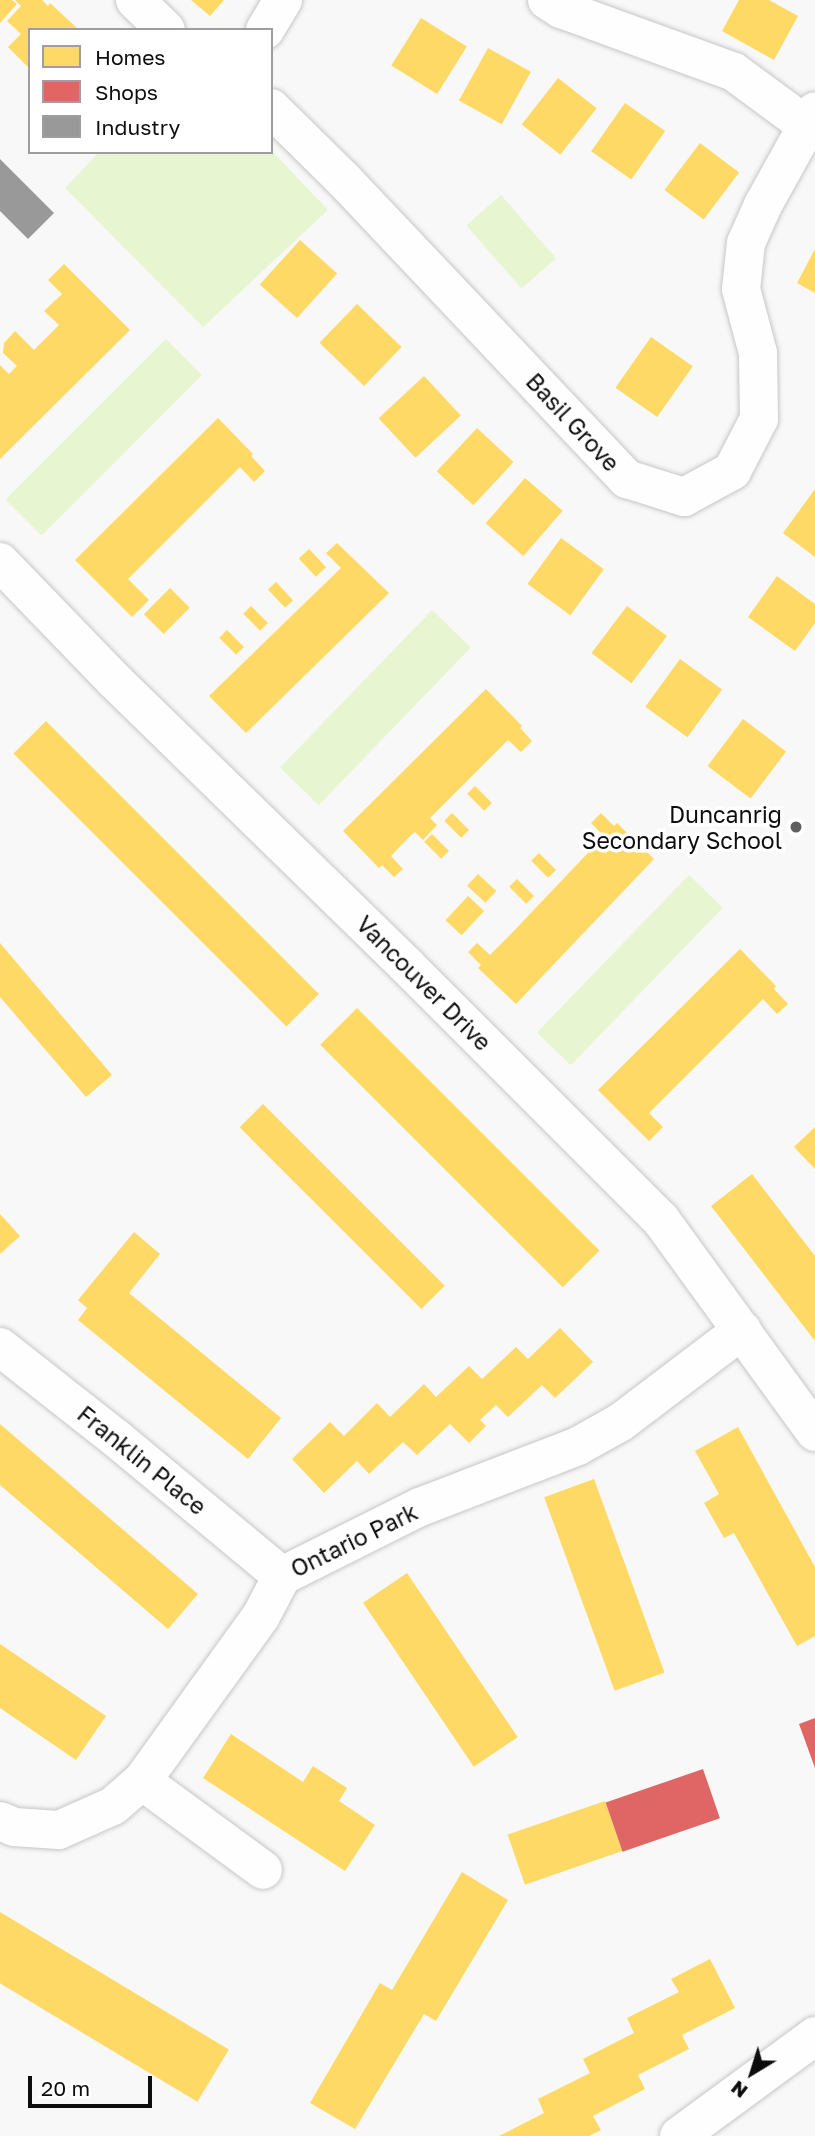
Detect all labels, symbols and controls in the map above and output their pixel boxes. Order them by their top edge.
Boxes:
legend [28,28,273,154]
text: Homes [95,44,165,70]
text: Shops [95,79,158,105]
text: Industry [95,114,180,140]
street label: Basil Grove [521,367,625,477]
place label: Duncanrig Secondary School [582,800,782,854]
marker: Duncanrig Secondary School [788,819,804,835]
street label: Vancouver Drive [351,910,497,1056]
street label: Franklin Place [72,1400,212,1520]
street label: Ontario Park [286,1497,422,1583]
north arrow [717,2038,787,2108]
scale bar [32,2062,156,2106]
text: 20 m [41,2075,90,2101]
text: N [726,2076,752,2103]

